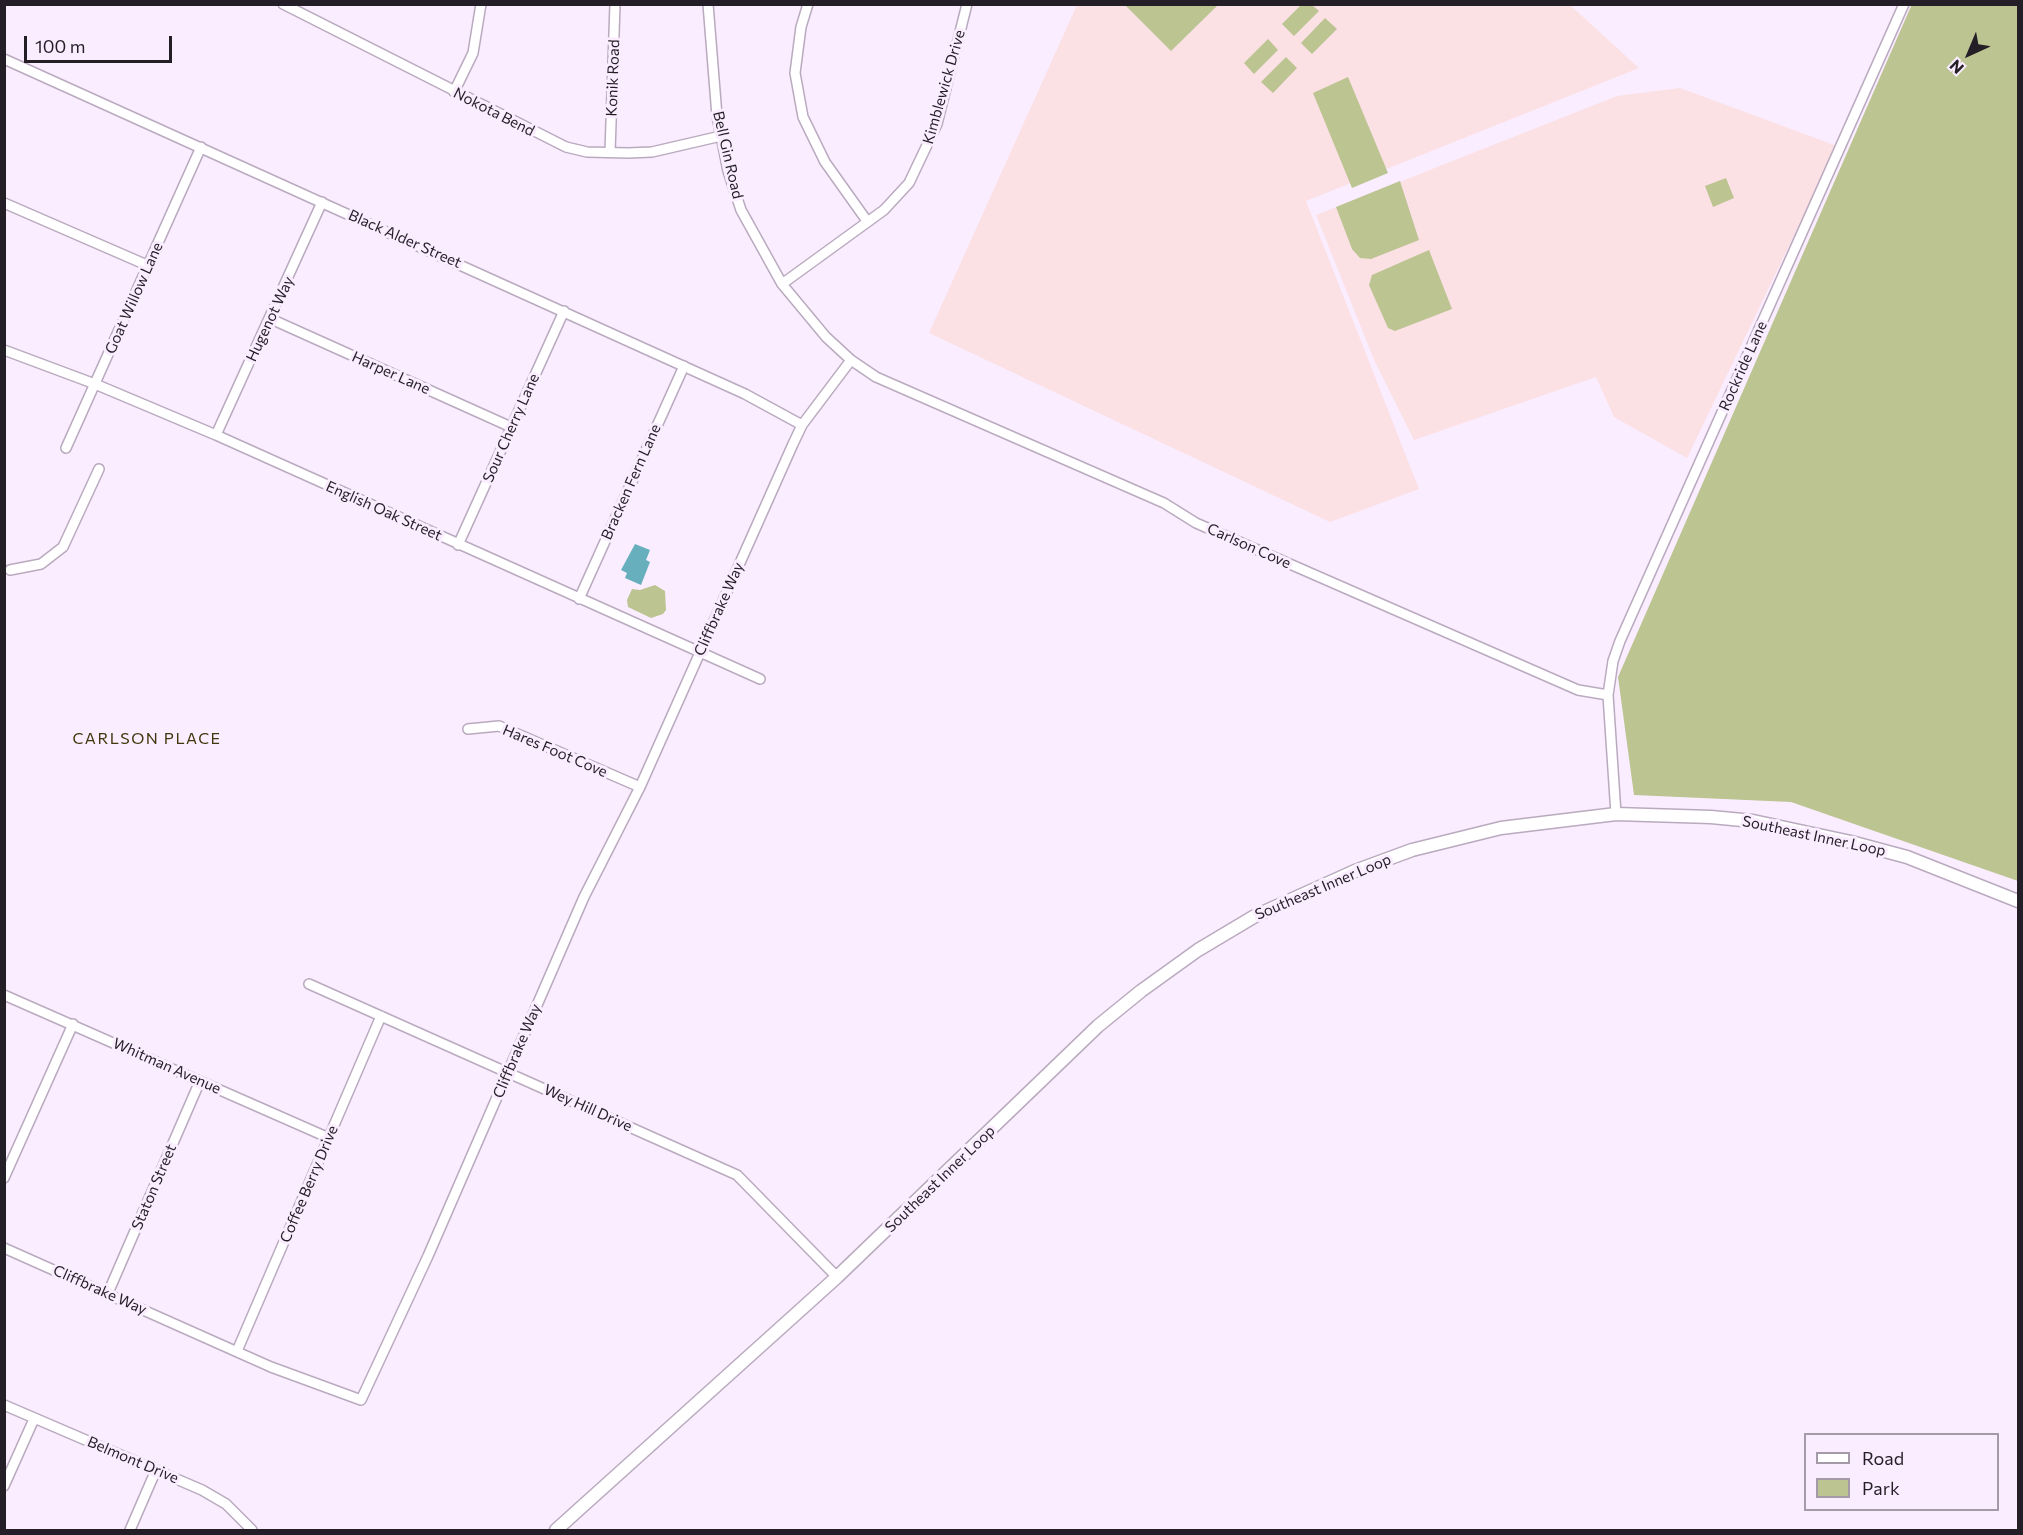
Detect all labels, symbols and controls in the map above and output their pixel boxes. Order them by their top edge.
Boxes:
scale bar [27,24,176,62]
north arrow [1939,24,1999,84]
street label: Kimblewick Drive [919,28,969,146]
text: 100 m [35,35,85,57]
street label: Konik Road [603,39,623,117]
text: N [1945,56,1967,78]
street label: Nokota Bend [450,84,538,140]
street label: Bell Gin Road [709,109,747,201]
street label: Black Alder Street [346,206,464,272]
street label: Goat Willow Lane [101,239,167,357]
street label: Hugenot Way [242,274,298,364]
street label: Rockride Lane [1715,318,1771,414]
street label: Harper Lane [349,348,433,398]
street label: Sour Cherry Lane [479,371,543,485]
street label: Bracken Fern Lane [597,421,665,543]
street label: English Oak Street [323,477,445,545]
street label: Carlson Cove [1204,520,1294,572]
street label: Cliffbrake Way [690,559,748,659]
street label: Hares Foot Cove [500,721,610,781]
district label: CARLSON PLACE [72,729,222,749]
street label: Southeast Inner Loop [1741,812,1887,860]
street label: Southeast Inner Loop [1252,850,1394,924]
street label: Cliffbrake Way [489,1001,545,1101]
street label: Whitman Avenue [110,1034,224,1098]
street label: Wey Hill Drive [541,1081,635,1135]
street label: Southeast Inner Loop [881,1122,999,1236]
street label: Coffee Berry Drive [276,1123,342,1245]
street label: Staton Street [128,1141,180,1233]
street label: Cliffbrake Way [50,1261,150,1319]
street label: Belmont Drive [85,1433,181,1487]
legend [1804,1433,1999,1511]
text: Road [1862,1447,1904,1469]
text: Park [1862,1477,1900,1499]

